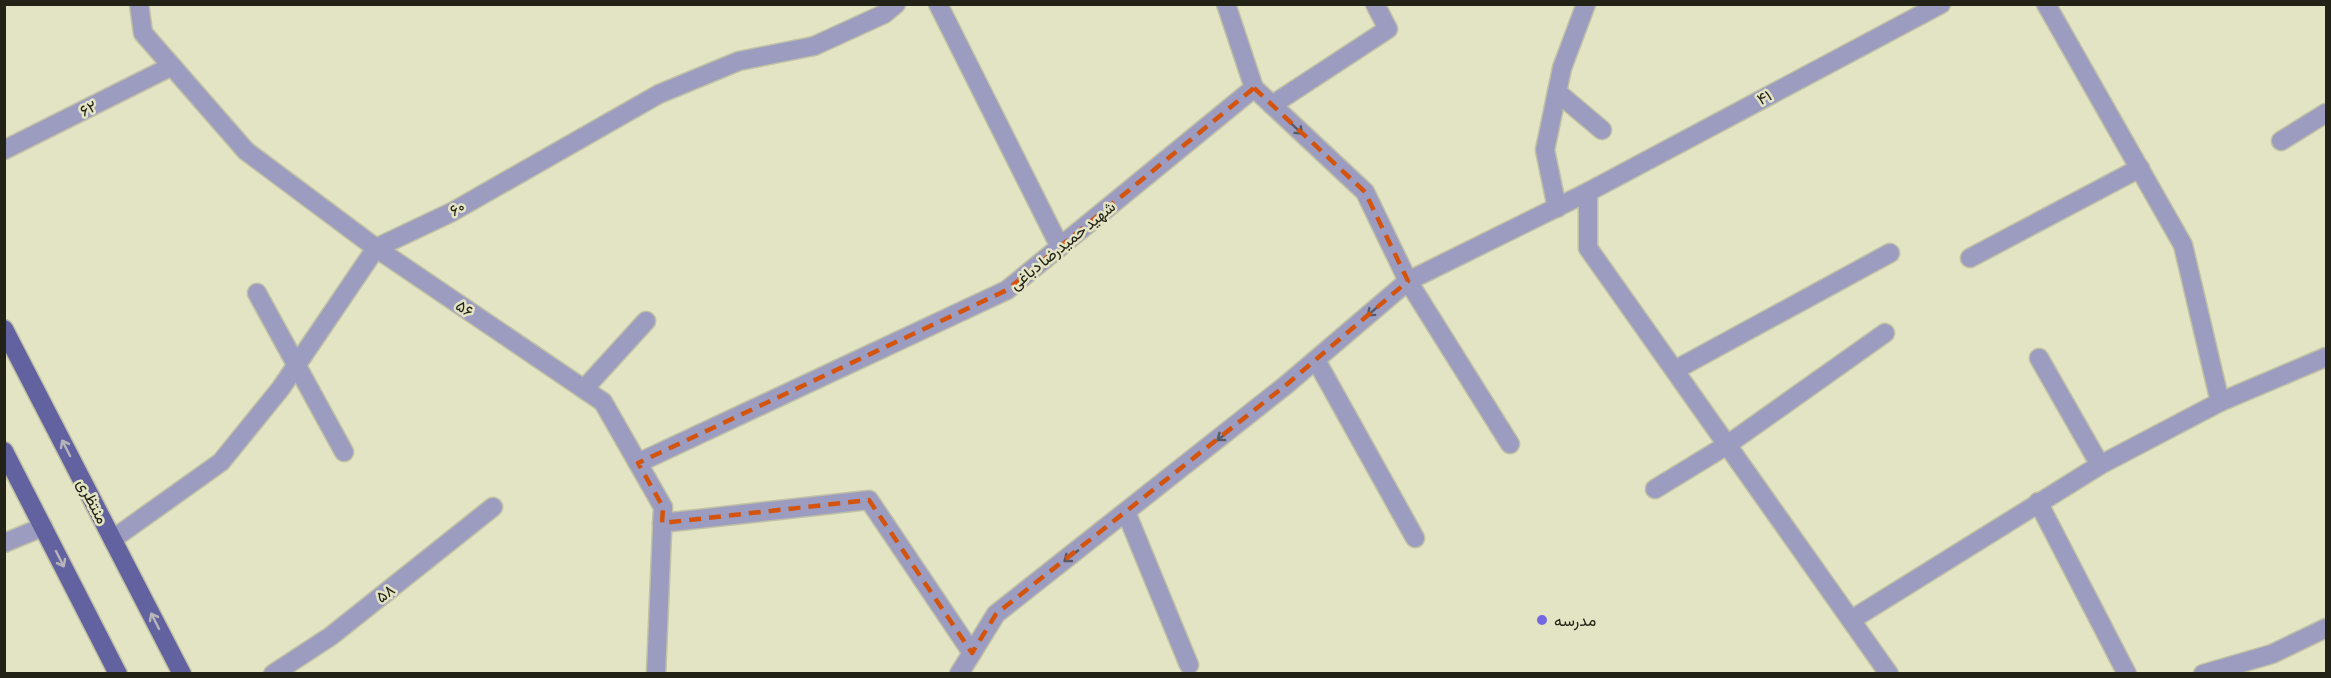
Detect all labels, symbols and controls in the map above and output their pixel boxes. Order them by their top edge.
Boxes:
street label: ۴۱ [1754,86,1774,108]
street label: ۶۲ [77,96,99,120]
one-way arrow [1289,121,1304,135]
street label: ۶۰ [446,197,468,219]
street label: شهید حمیدرضا دباغی [1006,197,1120,295]
street label: ۵۶ [453,296,477,320]
one-way arrow [1366,303,1381,317]
one-way arrow [1216,428,1232,441]
one-way arrow [60,440,71,458]
street label: منتظری [72,476,112,527]
one-way arrow [1063,549,1079,562]
one-way arrow [54,550,66,568]
street label: ۵۸ [372,580,398,606]
place label: مدرسه [1554,611,1596,631]
one-way arrow [149,613,160,631]
marker: مدرسه [1535,613,1549,627]

